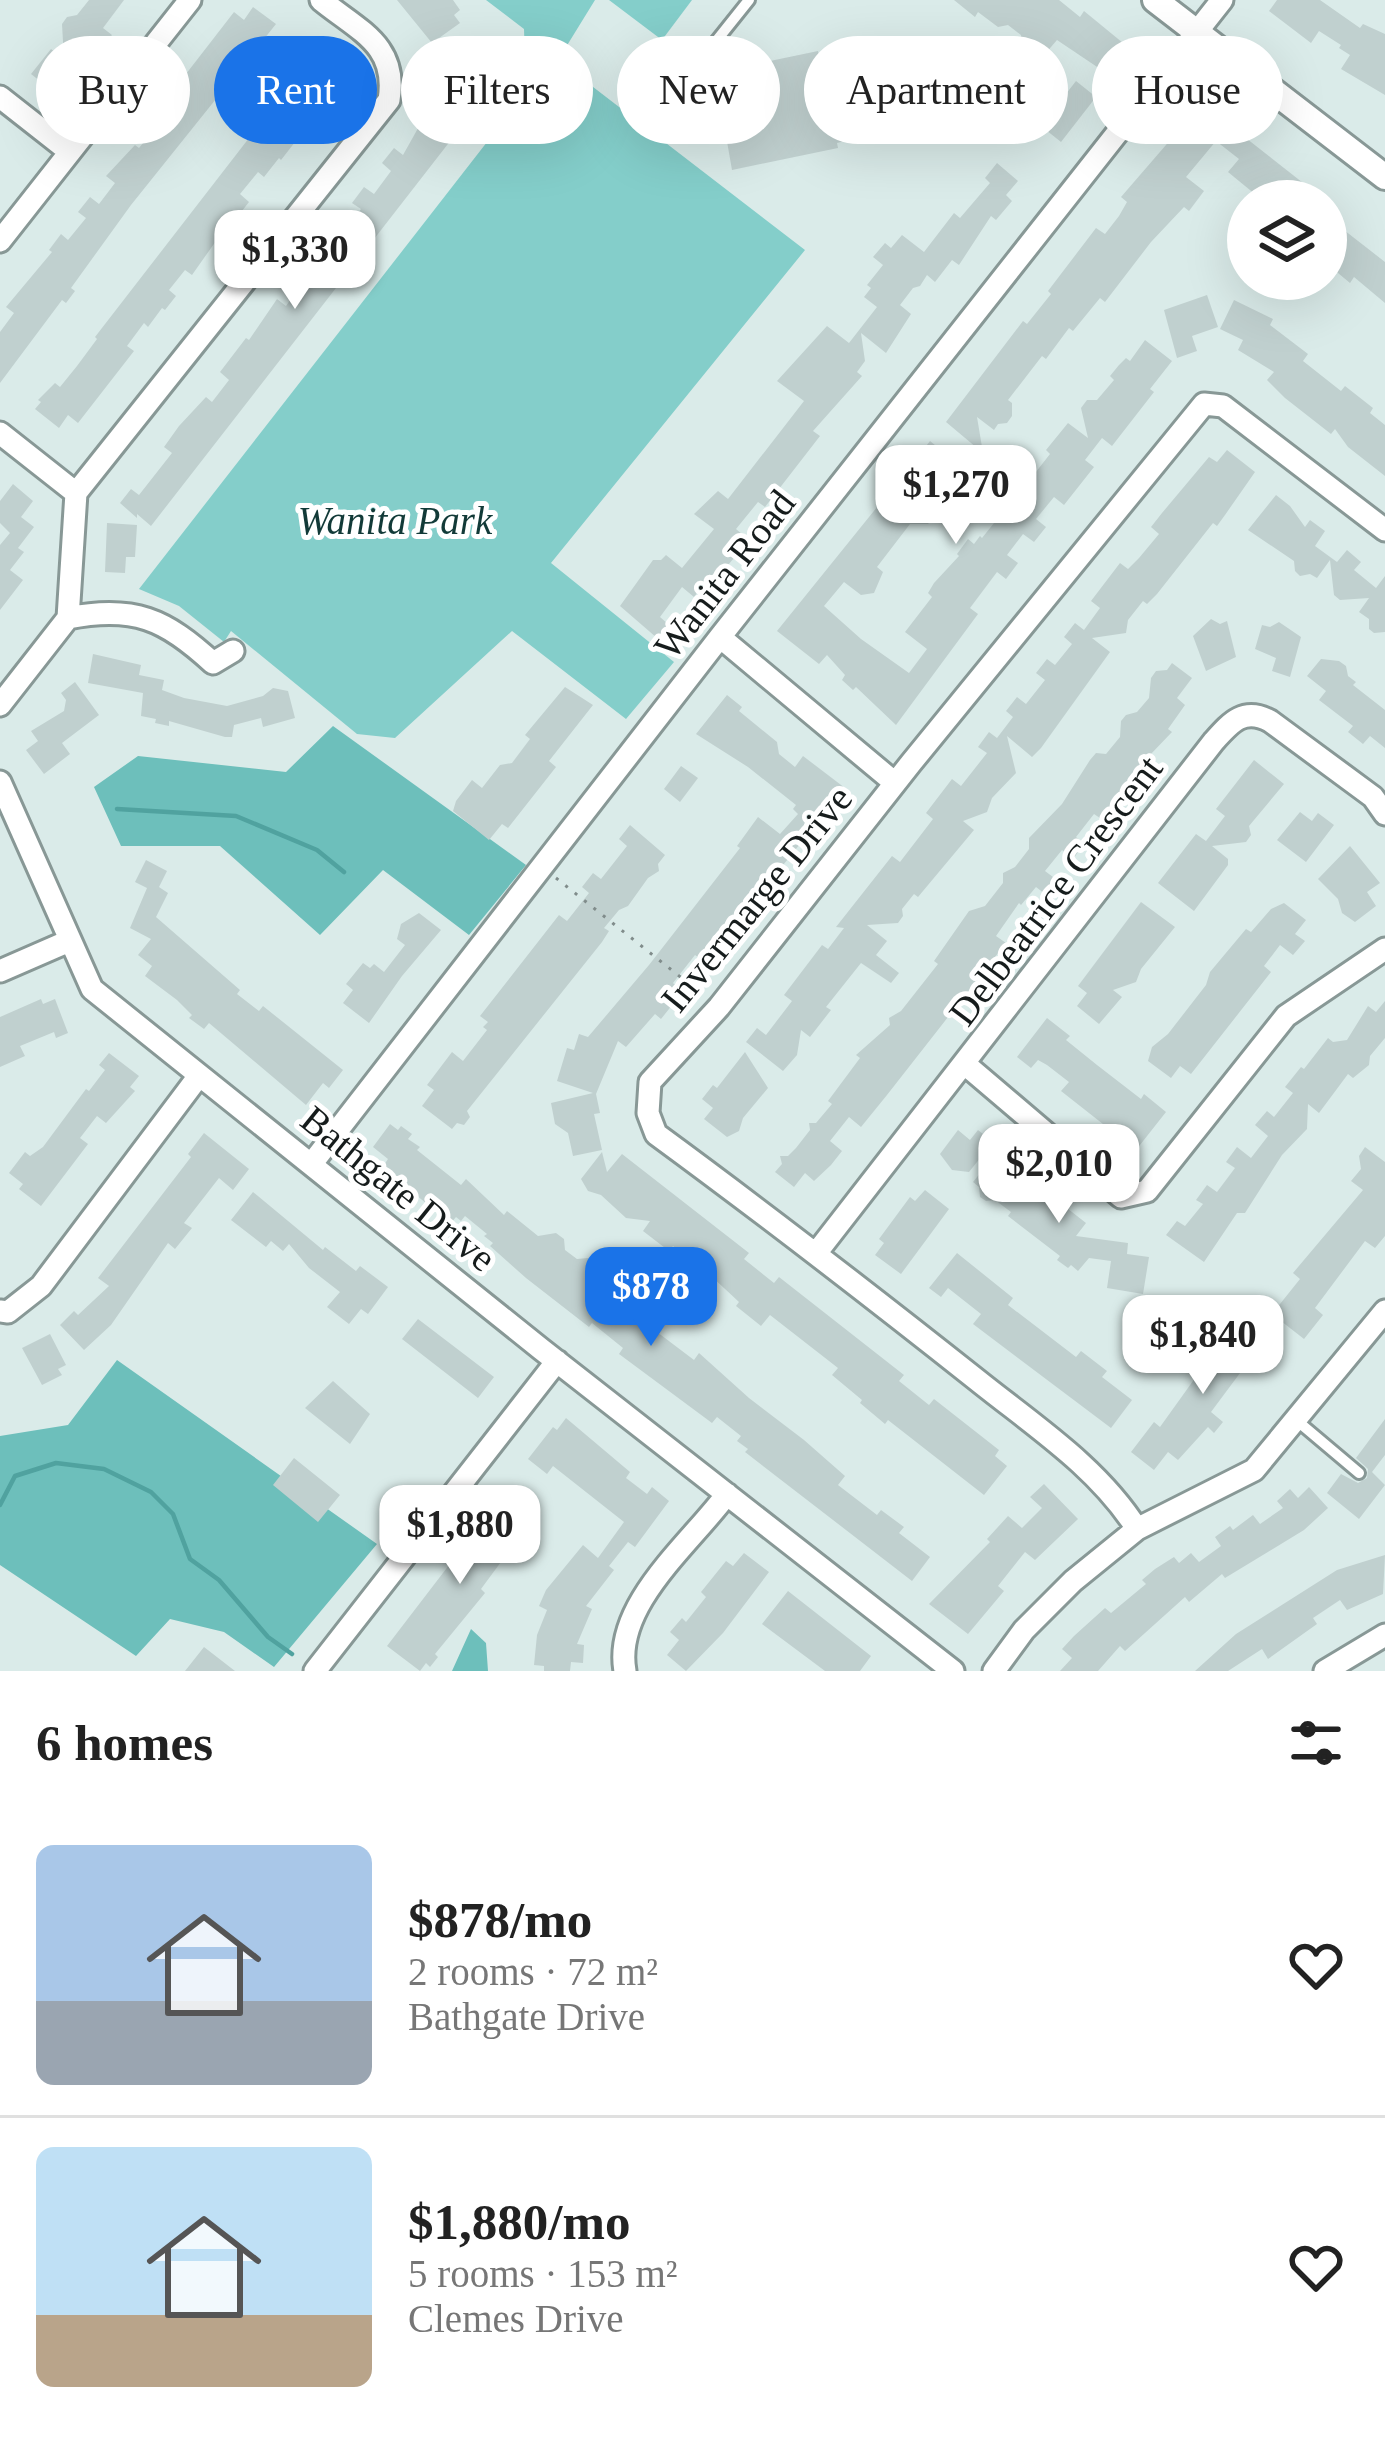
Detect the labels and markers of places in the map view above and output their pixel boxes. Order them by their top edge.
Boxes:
pin: $1,330 [197,210,393,312]
pin: $1,270 [858,445,1054,547]
pin: $2,010 [961,1124,1157,1226]
pin: $878 [580,1247,722,1349]
pin: $1,840 [1105,1295,1301,1397]
pin: $1,880 [362,1485,558,1587]

